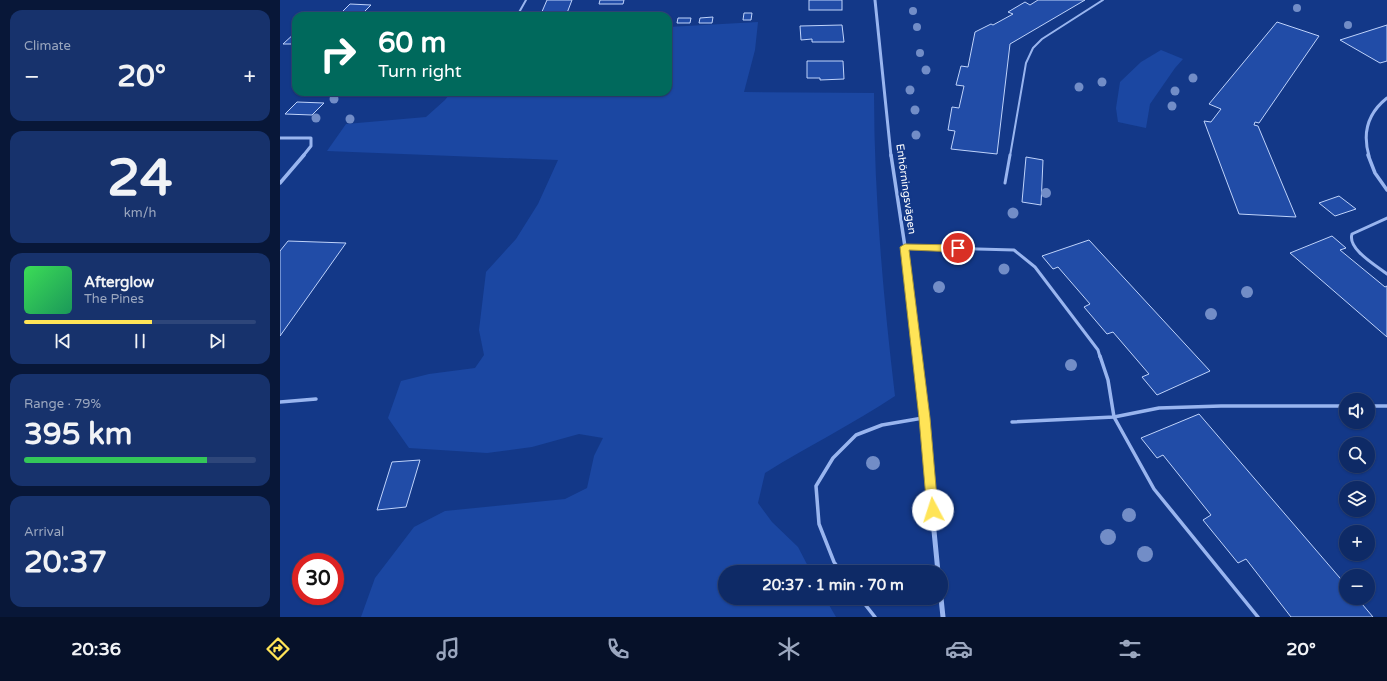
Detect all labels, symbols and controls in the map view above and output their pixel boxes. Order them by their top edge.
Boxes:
text: 60 m [378,26,446,60]
icon: right [312,28,364,80]
text: Climate [24,38,71,54]
text: 20° [117,58,166,95]
text: Turn right [378,60,462,82]
text: − [24,64,40,90]
text: + [244,64,256,90]
street label: Enhörningsvägen [893,143,919,235]
text: 24 [107,147,173,210]
text: km/h [124,205,156,221]
pin [941,231,975,265]
icon: arrive [947,237,969,259]
text: Afterglow [84,273,154,291]
text: The Pines [84,291,144,307]
icon: previous [52,330,74,352]
icon: pause [129,330,151,352]
icon: next [206,330,228,352]
map controls [1339,393,1375,605]
button: sound [1339,393,1375,429]
text: Range · 79% [24,396,101,412]
text: 395 km [24,416,132,453]
button: search [1339,437,1375,473]
button: layers [1339,481,1375,517]
position arrow [912,489,954,531]
text: Arrival [24,524,64,540]
button: + [1339,525,1375,561]
text: 20:37 [24,544,107,581]
speed limit sign: 30 [292,553,344,605]
button: − [1339,569,1375,605]
text: 20:37 · 1 min · 70 m [762,576,904,594]
icon: directions [264,635,292,663]
icon: music [434,635,462,663]
icon: phone [604,635,632,663]
icon: climate [775,635,803,663]
icon: car [945,635,973,663]
icon: filters [1116,635,1144,663]
text: 20:36 [71,638,121,660]
text: 20° [1286,638,1316,660]

